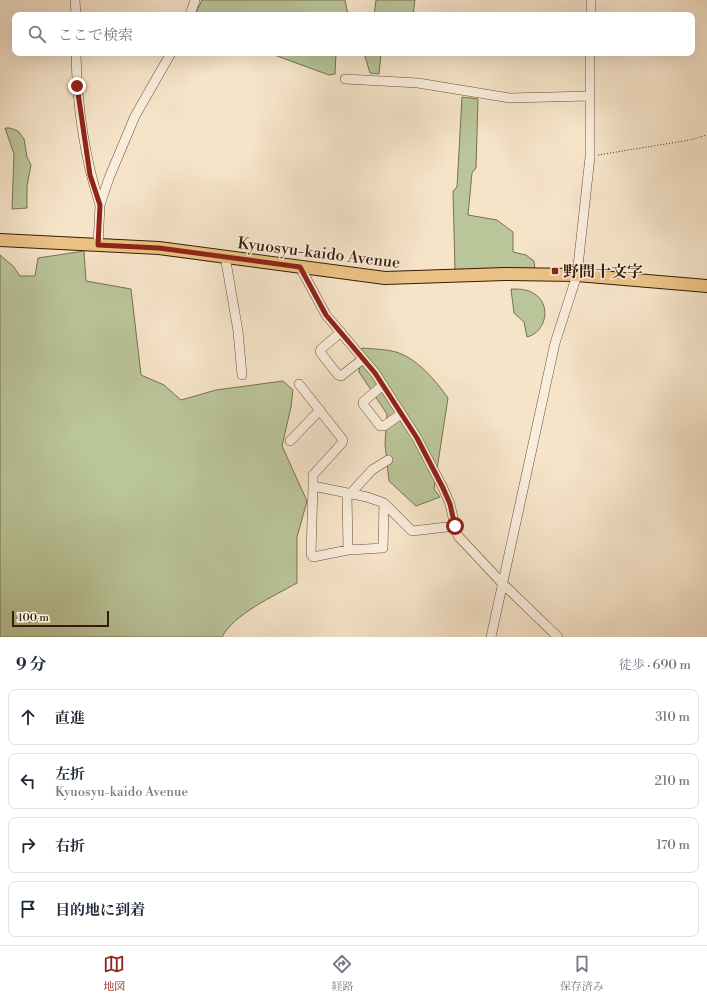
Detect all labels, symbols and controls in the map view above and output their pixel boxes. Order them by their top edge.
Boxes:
search box [12,12,695,56]
icon: search [26,23,48,45]
text: ここで検索 [58,26,133,45]
route end [68,77,86,95]
street label: Kyuosyu-kaido Avenue [236,233,401,273]
place label: 野間十文字 [563,262,643,282]
marker: 野間十文字 [550,266,560,276]
route start [446,517,464,535]
scale bar [12,609,109,628]
text: 100 m [18,611,49,625]
text: 9 分 [16,654,46,676]
text: 徒歩 · 690 m [619,657,691,673]
icon: ahead [17,706,39,728]
text: 直進 [55,709,85,728]
text: 310 m [655,709,690,725]
text: 左折 [55,765,85,784]
icon: left [17,770,39,792]
text: 210 m [655,773,690,789]
text: Kyuosyu-kaido Avenue [55,784,188,800]
icon: right [17,834,39,856]
text: 右折 [55,837,85,856]
text: 170 m [656,837,690,853]
icon: arrive [17,898,39,920]
text: 目的地に到着 [55,901,145,920]
tab: 地図 [103,953,125,994]
tab: 経路 [331,953,353,994]
tab: 保存済み [560,953,604,994]

